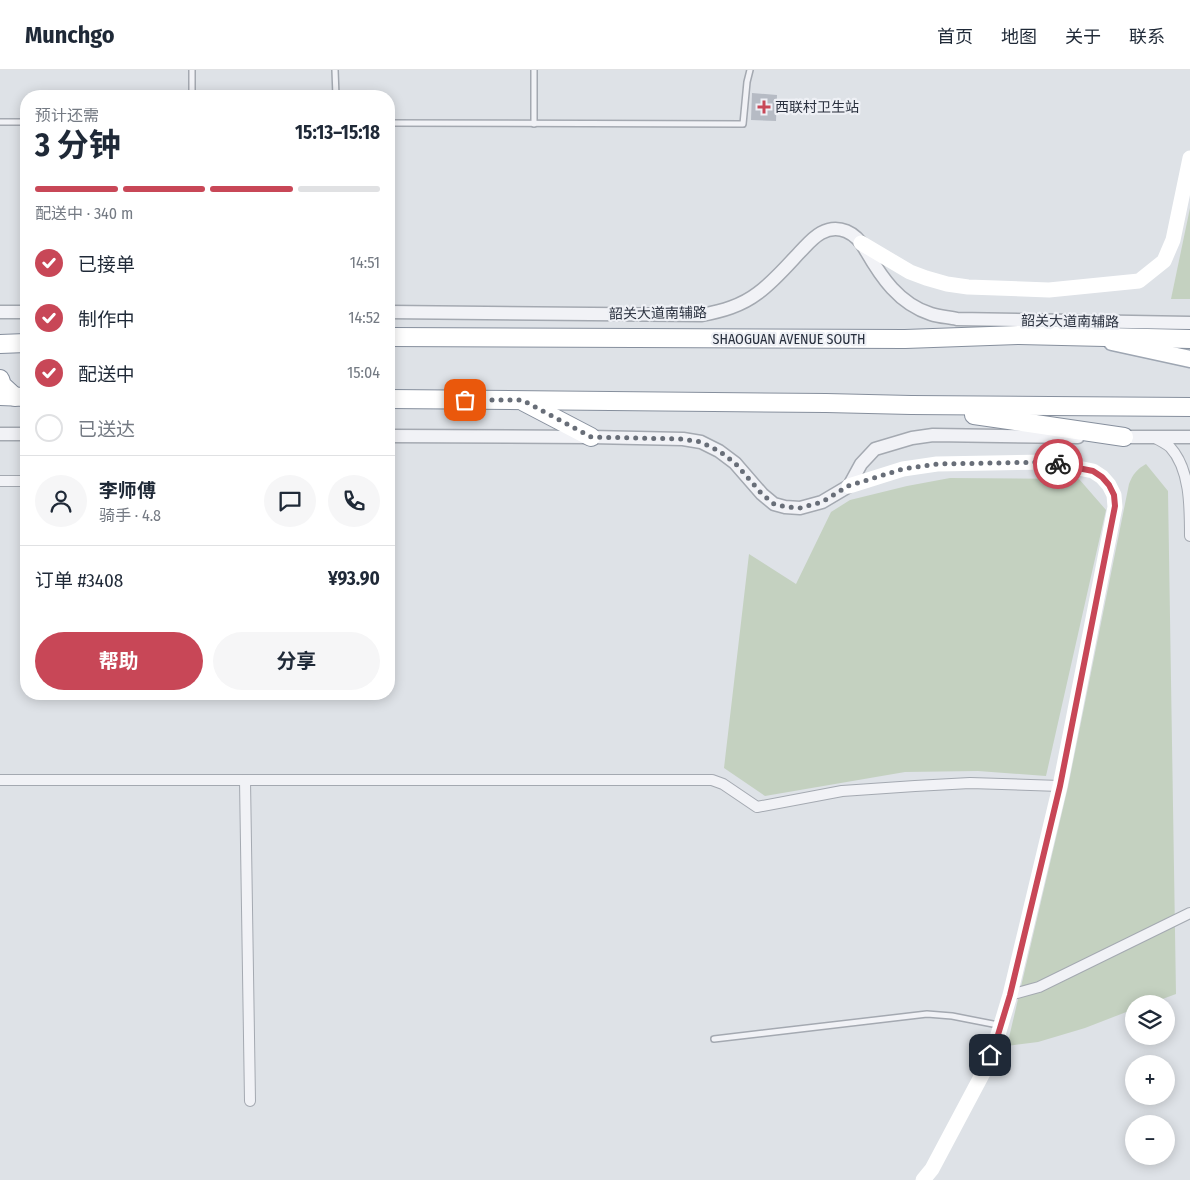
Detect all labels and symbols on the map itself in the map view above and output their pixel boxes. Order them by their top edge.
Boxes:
place label: 西联村卫生站 [775,99,859,116]
marker: 西联村卫生站 [757,100,771,114]
street label: 韶关大道南辅路 [609,304,707,323]
street label: 韶关大道南辅路 [1021,312,1119,331]
street label: SHAOGUAN AVENUE SOUTH [712,331,866,348]
pin [444,379,486,421]
courier [1033,439,1083,489]
pin [969,1034,1011,1076]

